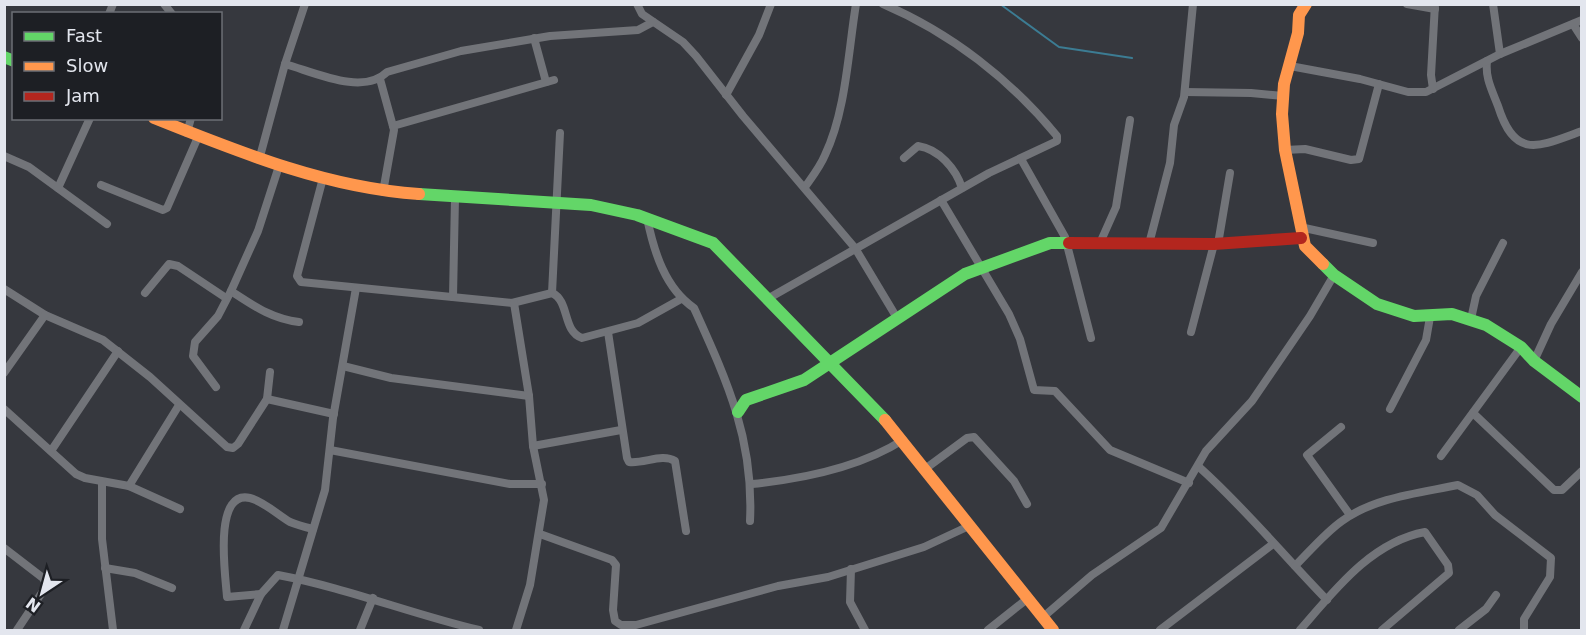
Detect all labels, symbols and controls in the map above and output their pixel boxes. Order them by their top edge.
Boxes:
legend [12,12,222,120]
text: Fast [66,25,102,46]
text: Slow [66,55,108,76]
text: Jam [65,85,100,106]
north arrow [12,563,72,623]
text: N [22,593,44,616]

